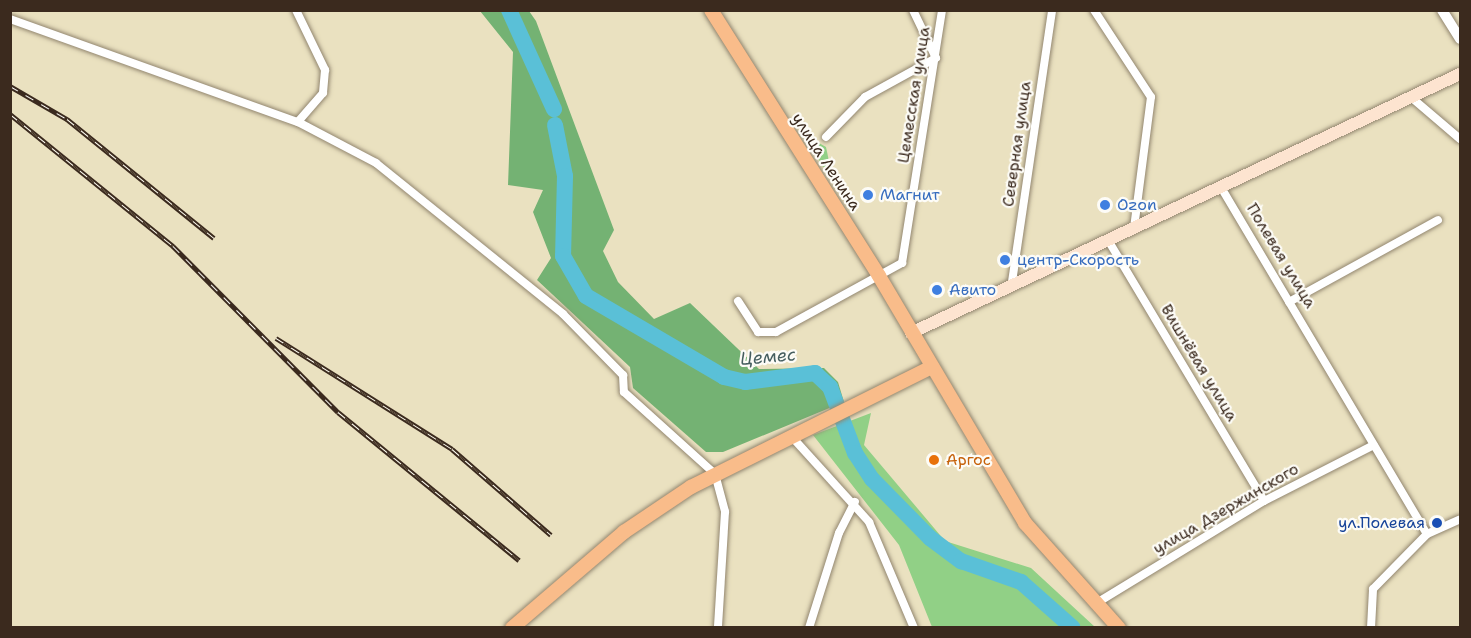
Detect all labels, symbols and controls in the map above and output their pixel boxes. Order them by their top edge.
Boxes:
street label: Цемесская улица [894,25,934,165]
street label: Северная улица [999,80,1035,208]
street label: улица Ленина [787,110,865,214]
place label: Магнит [880,185,940,205]
marker: Магнит [861,188,875,202]
place label: Ozon [1117,195,1157,215]
marker: Ozon [1098,198,1112,212]
street label: Полевая улица [1242,200,1320,312]
place label: центр-Скорость [1017,250,1139,270]
marker: центр-Скорость [998,253,1012,267]
place label: Авито [949,280,996,300]
marker: Авито [930,283,944,297]
street label: Вишнёвая улица [1157,301,1241,425]
water label: Цемес [739,344,797,370]
place label: Аргос [946,450,991,470]
marker: Аргос [927,453,941,467]
street label: улица Дзержинского [1150,459,1302,559]
place label: ул.Полевая [1338,513,1425,533]
marker: ул.Полевая [1430,516,1444,530]

